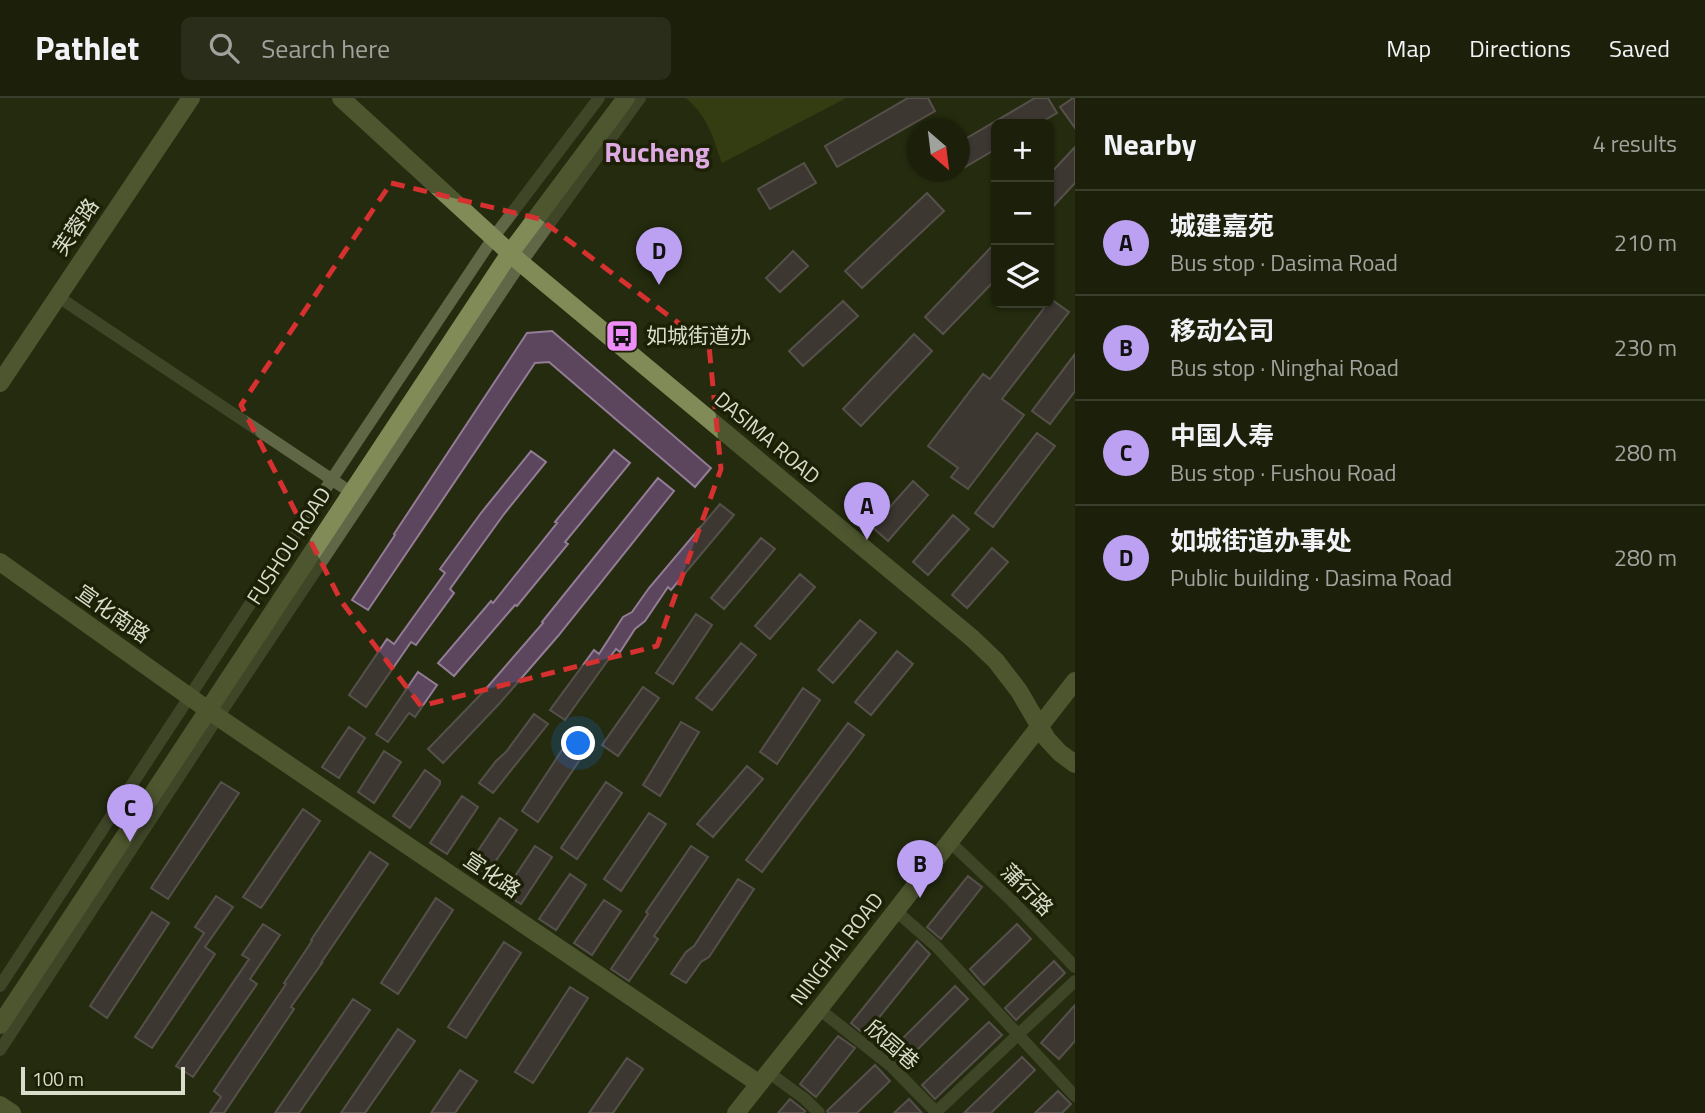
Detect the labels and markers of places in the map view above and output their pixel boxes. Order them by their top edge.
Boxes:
pin: D [636,227,682,285]
bus stop icon: 如城街道办 [603,317,641,355]
place label: 如城街道办 [646,319,751,351]
pin: A [844,482,890,540]
pin: C [107,784,153,842]
pin: B [897,840,943,898]

